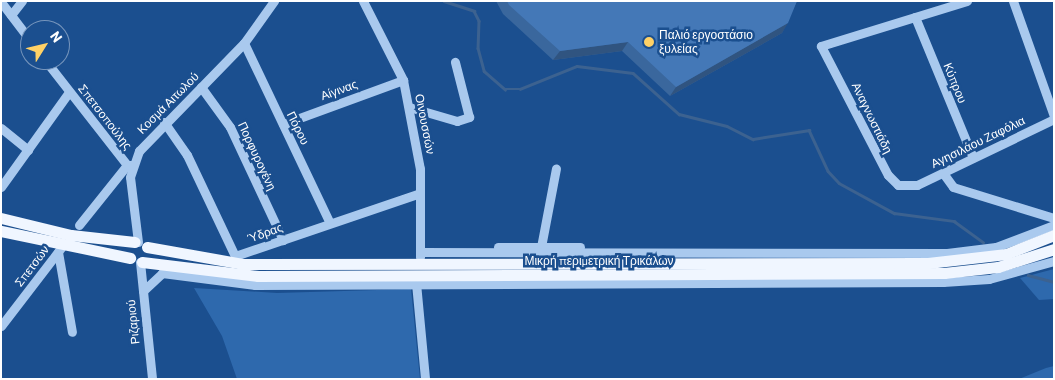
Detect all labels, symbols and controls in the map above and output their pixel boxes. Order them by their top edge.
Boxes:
north arrow [20,20,70,70]
text: N [47,28,66,45]
place label: Παλιό εργοστάσιο ξυλείας [659,28,753,56]
marker: Παλιό εργοστάσιο ξυλείας [643,36,655,48]
street label: Κύπρου [940,61,970,105]
street label: Κοσμά Αιτωλού [134,69,202,137]
street label: Αίγινας [319,77,359,103]
street label: Αναγνωστιάδη [849,80,895,156]
street label: Σπετσοπούλης [75,82,135,152]
street label: Οινουσσών [412,92,438,156]
street label: Πόρου [284,109,312,147]
street label: Αγησιλάου Ζαφόλια [929,113,1027,171]
street label: Πορφυρογένη [235,119,279,193]
street label: Ύδρας [245,220,285,246]
street label: Σπετσών [12,243,52,289]
street label: Μικρή περιμετρική Τρικάλων [524,254,674,268]
street label: Ριζαριού [123,299,143,345]

